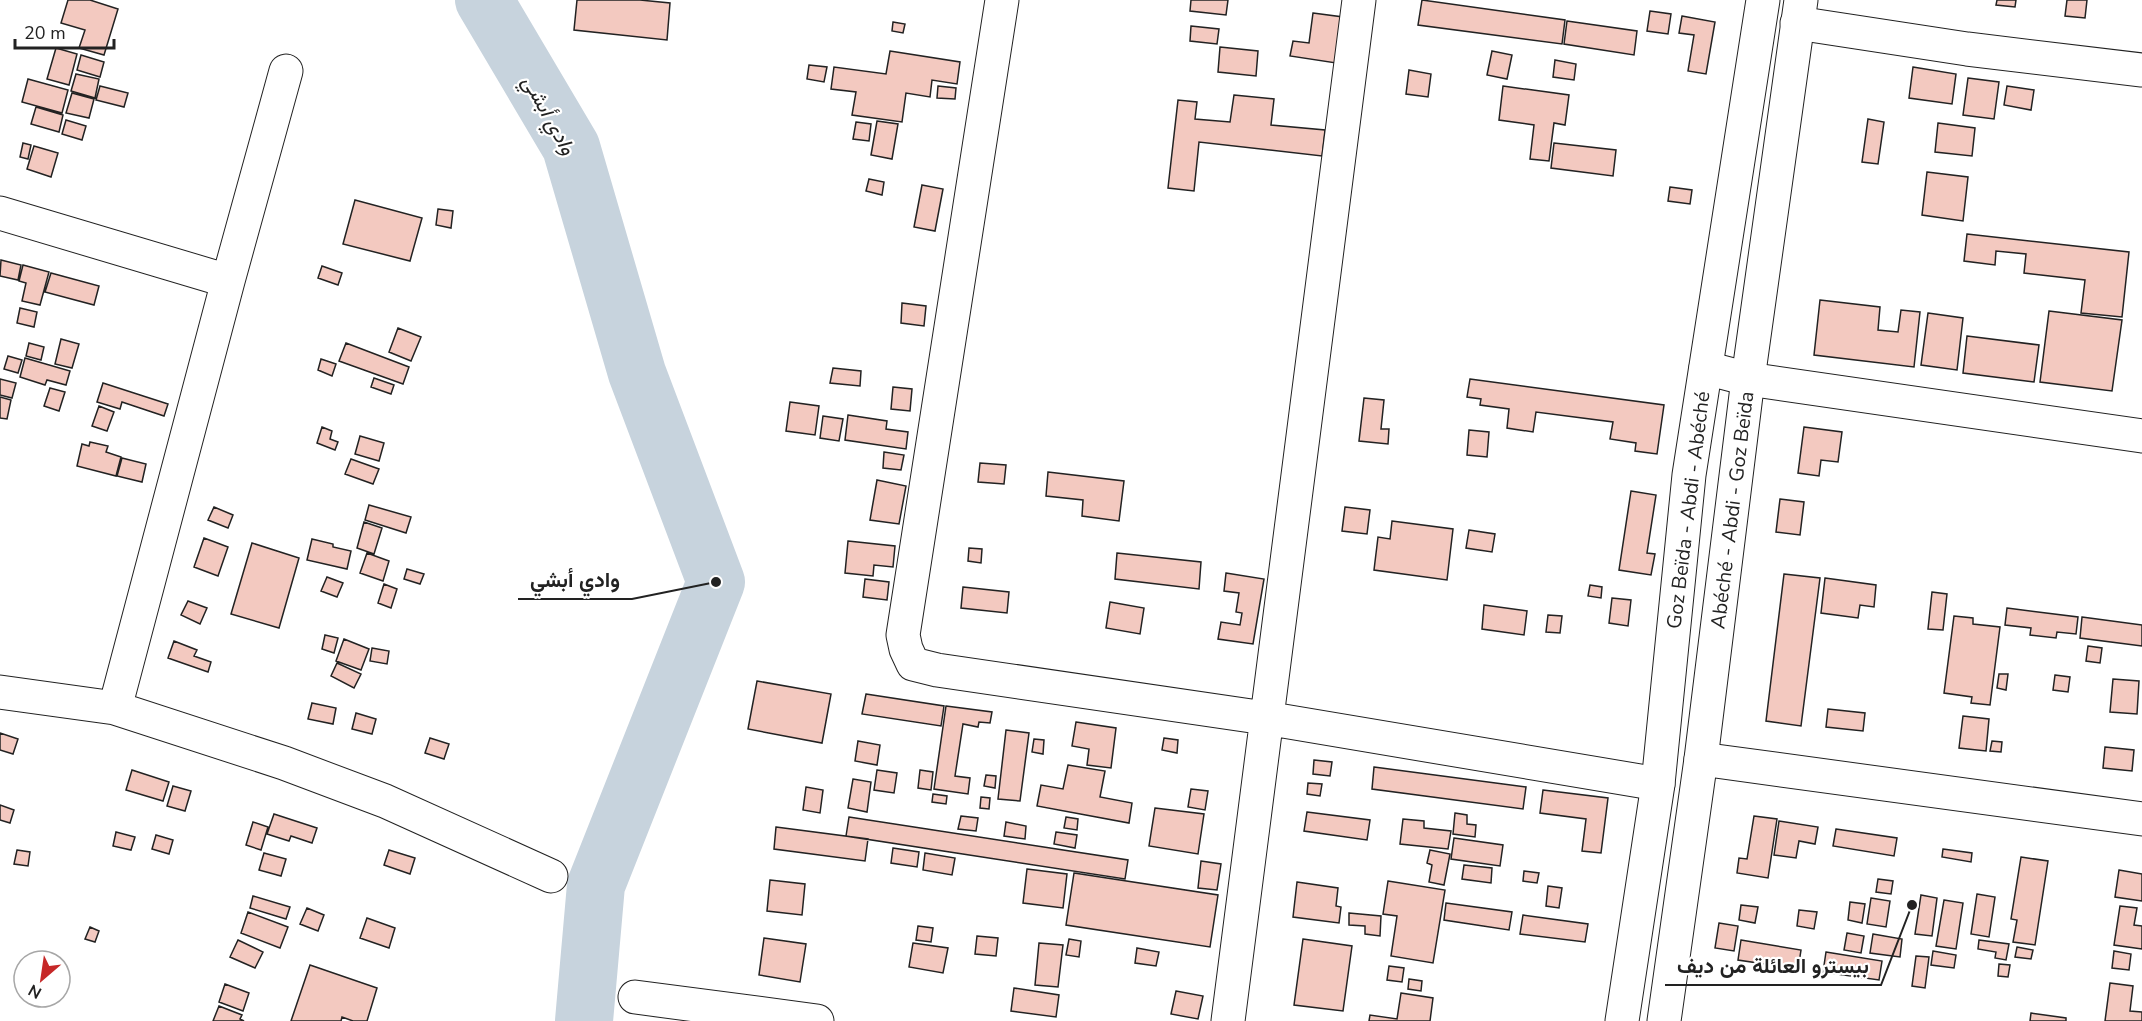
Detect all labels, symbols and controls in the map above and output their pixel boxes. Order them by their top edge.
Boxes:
scale bar [15,12,114,50]
text: 20 m [24,21,66,45]
water label: وادي أبشي [513,70,583,162]
street label: Goz Beïda - Abdi - Abéché [1661,390,1716,630]
street label: Abéché - Abdi - Goz Beïda [1705,390,1760,630]
callout: وادي أبشي [518,560,632,599]
text: وادي أبشي [530,566,620,597]
callout: بيسترو العائلة من ديف [1665,946,1881,985]
north arrow [12,949,72,1009]
text: بيسترو العائلة من ديف [1677,952,1869,980]
text: N [25,979,46,1004]

